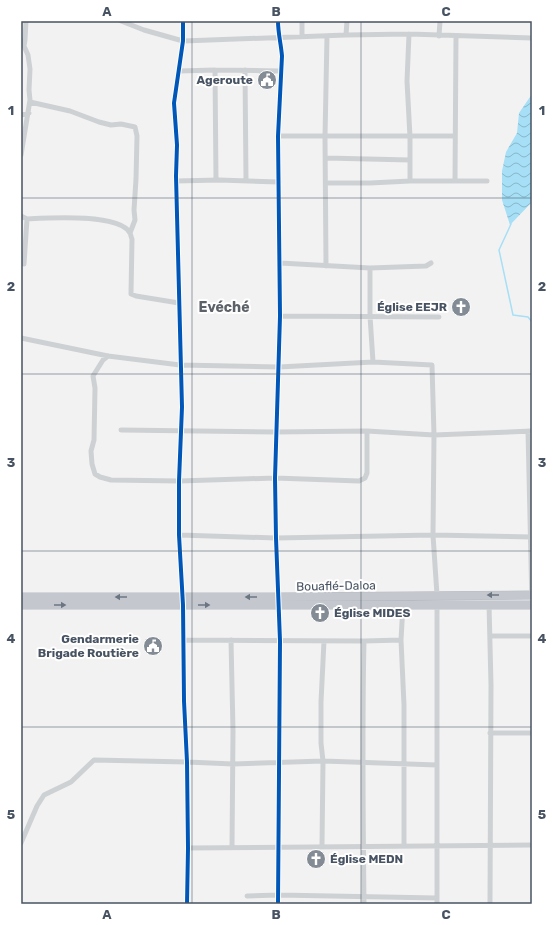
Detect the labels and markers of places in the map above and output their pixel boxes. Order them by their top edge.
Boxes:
public building icon: Ageroute [256,69,278,91]
place label: Ageroute [197,73,253,87]
church icon: Église EEJR [450,296,472,318]
place label: Église EEJR [377,300,447,314]
church icon: Église MIDES [309,602,331,624]
place label: Église MIDES [334,606,411,620]
place label: Gendarmerie Brigade Routière [38,632,139,660]
public building icon: Gendarmerie Brigade Routière [142,635,164,657]
church icon: Église MEDN [305,848,327,870]
place label: Église MEDN [330,852,403,866]

